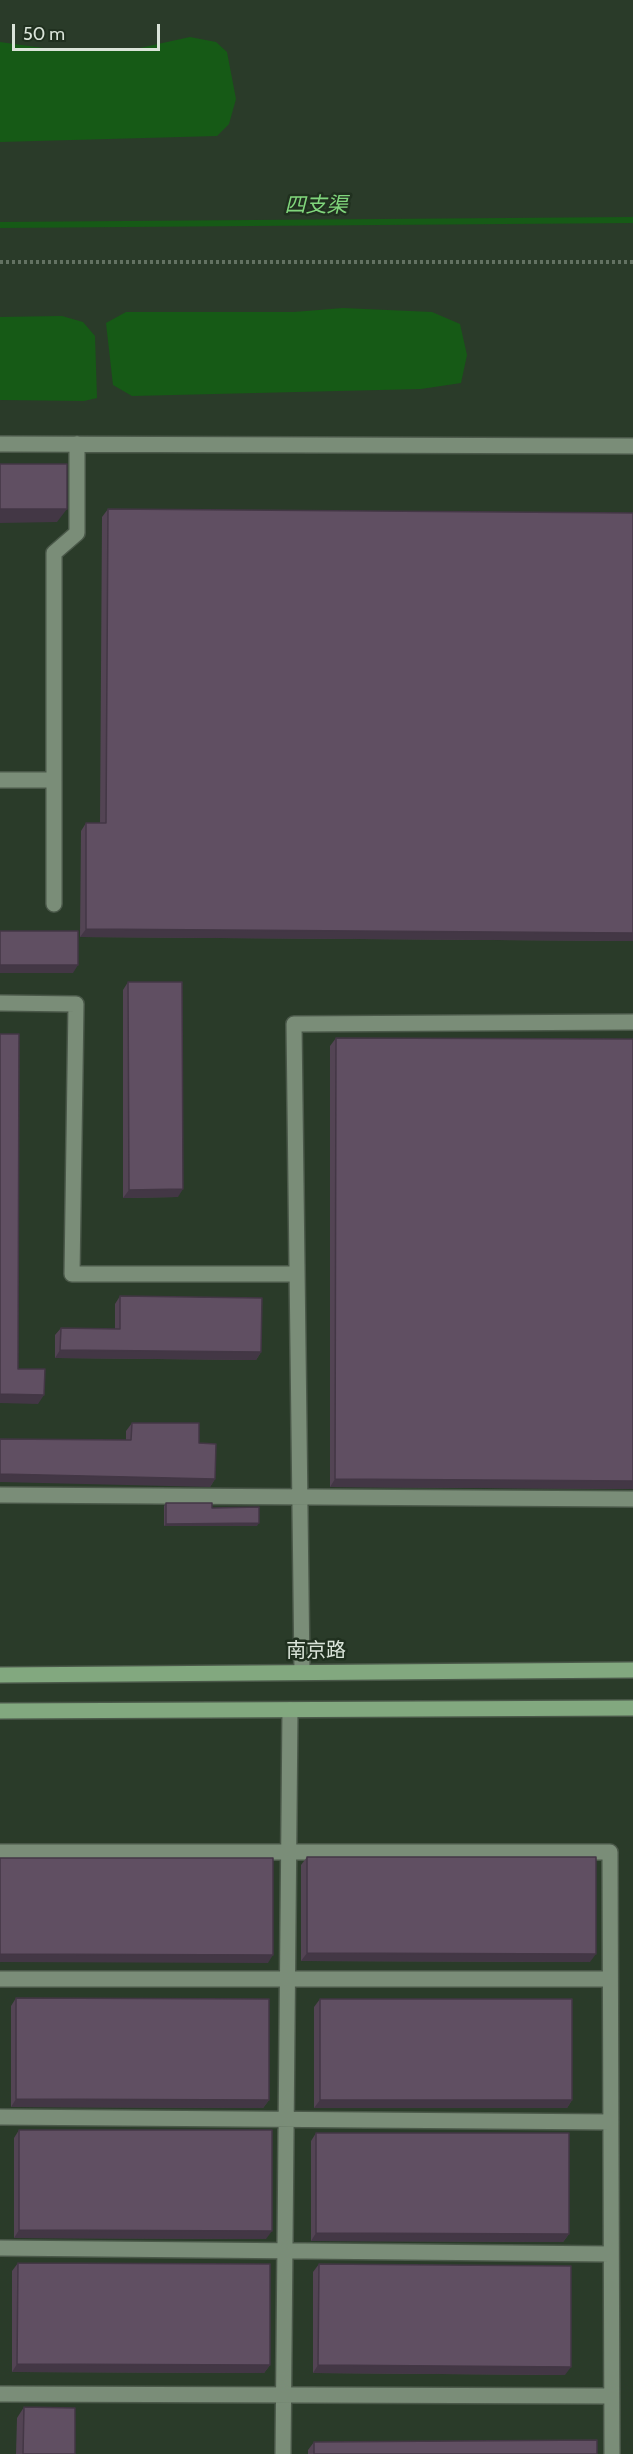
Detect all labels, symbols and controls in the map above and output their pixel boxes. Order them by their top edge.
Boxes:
scale bar [15,12,164,50]
text: 50 m [23,23,65,45]
water label: 四支渠 [285,193,347,219]
street label: 南京路 [286,1639,346,1663]

